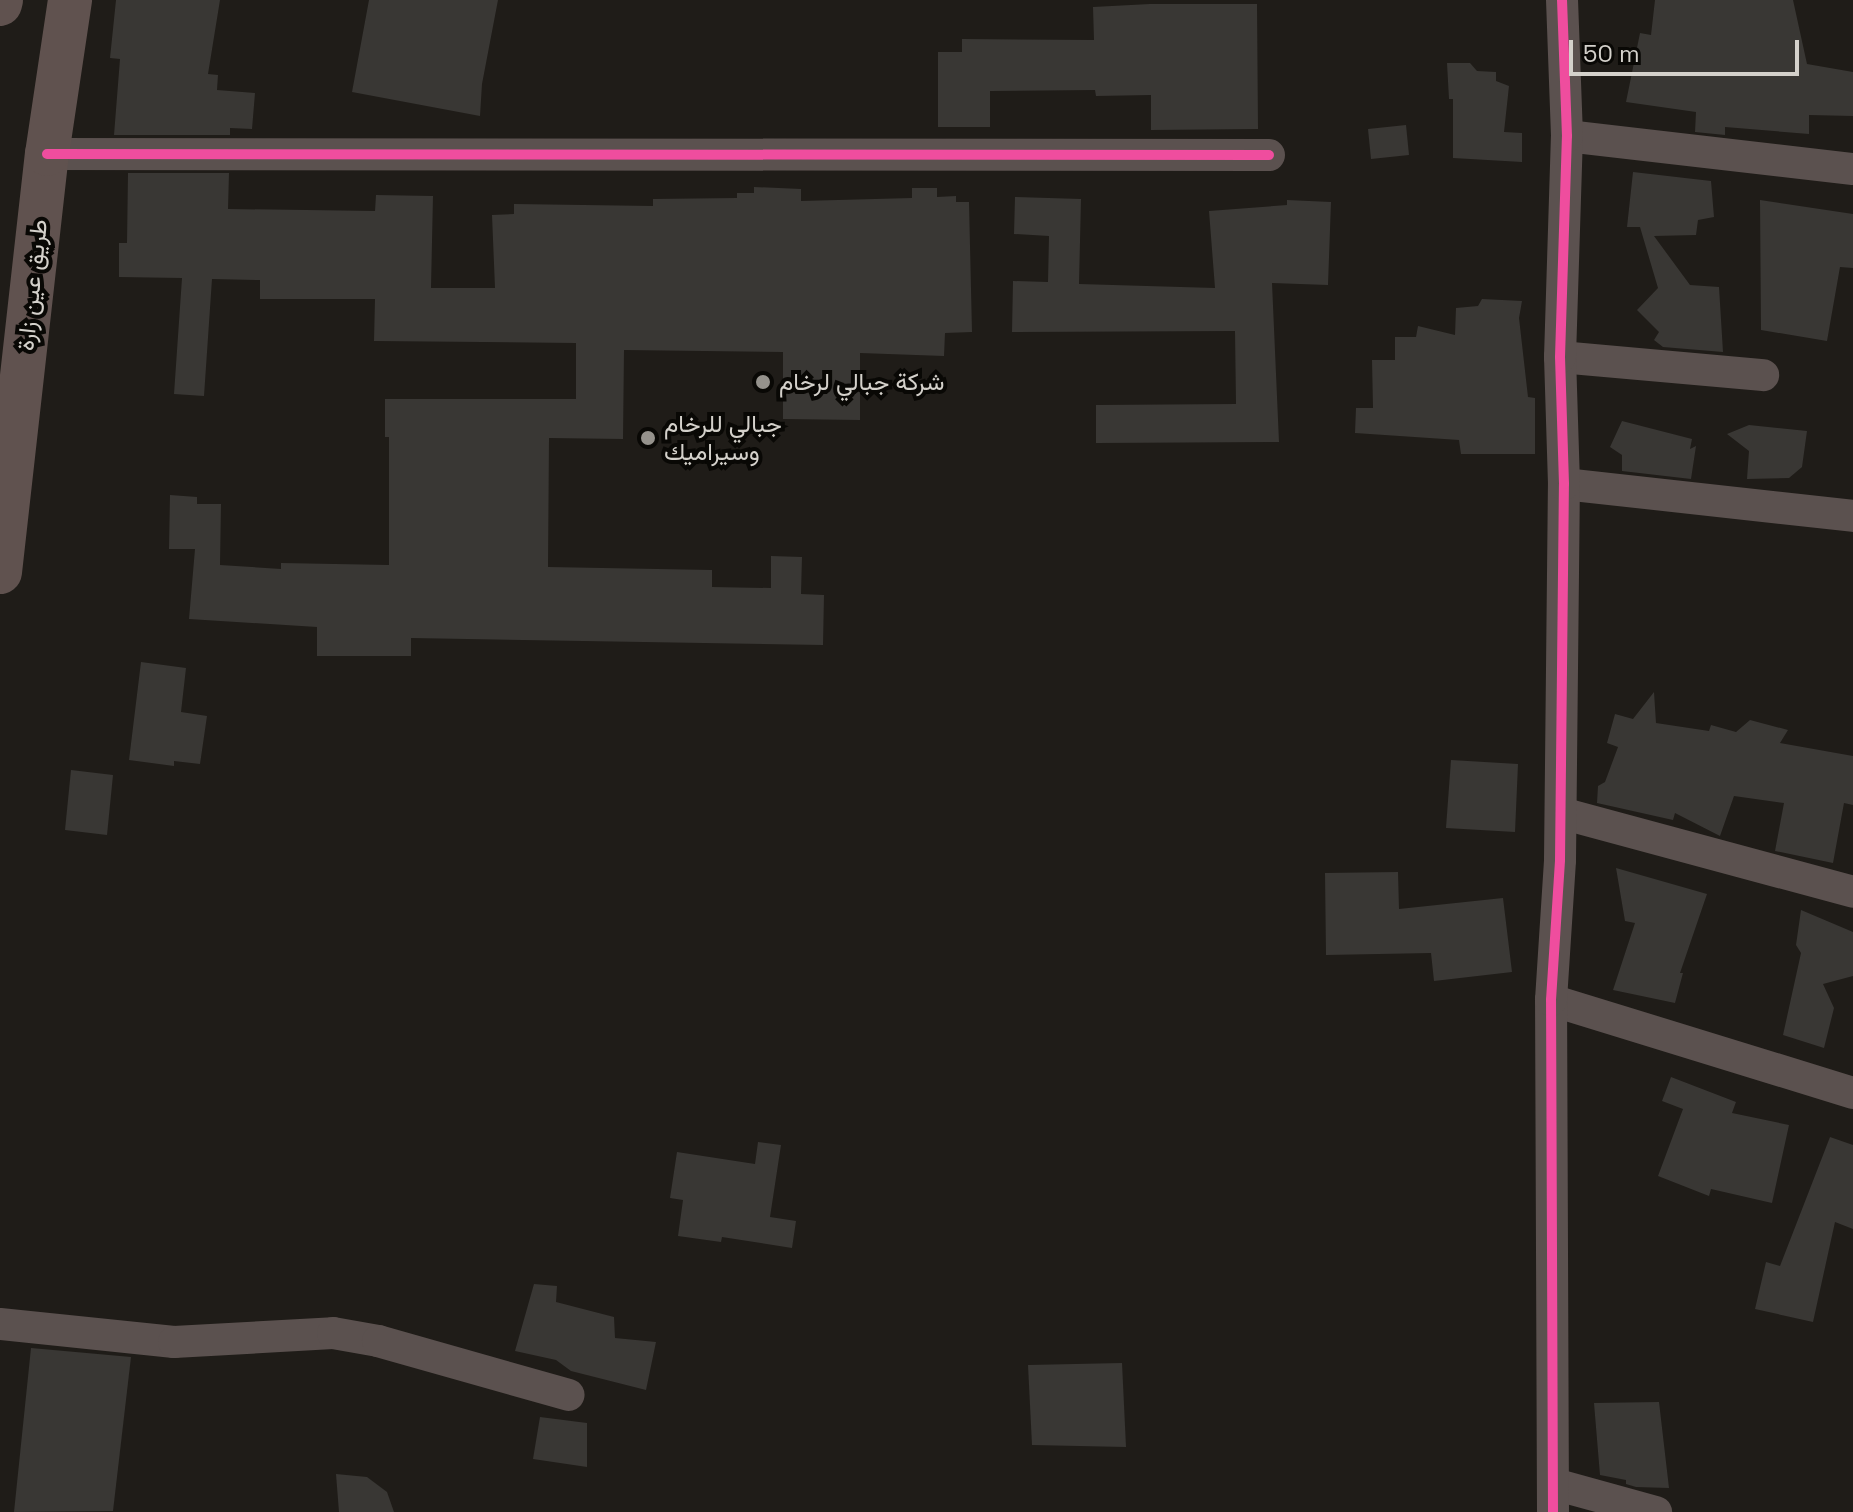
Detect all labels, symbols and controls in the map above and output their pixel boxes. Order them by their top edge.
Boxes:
scale bar [1573,24,1803,74]
text: 50 m [1583,38,1640,69]
street label: طريق عين زارة [11,218,53,352]
place label: شركة جبالي لرخام [779,368,945,396]
marker: شركة جبالي لرخام [754,373,772,391]
place label: جبالي للرخام وسيراميك [664,410,782,466]
marker: جبالي للرخام وسيراميك [639,429,657,447]

